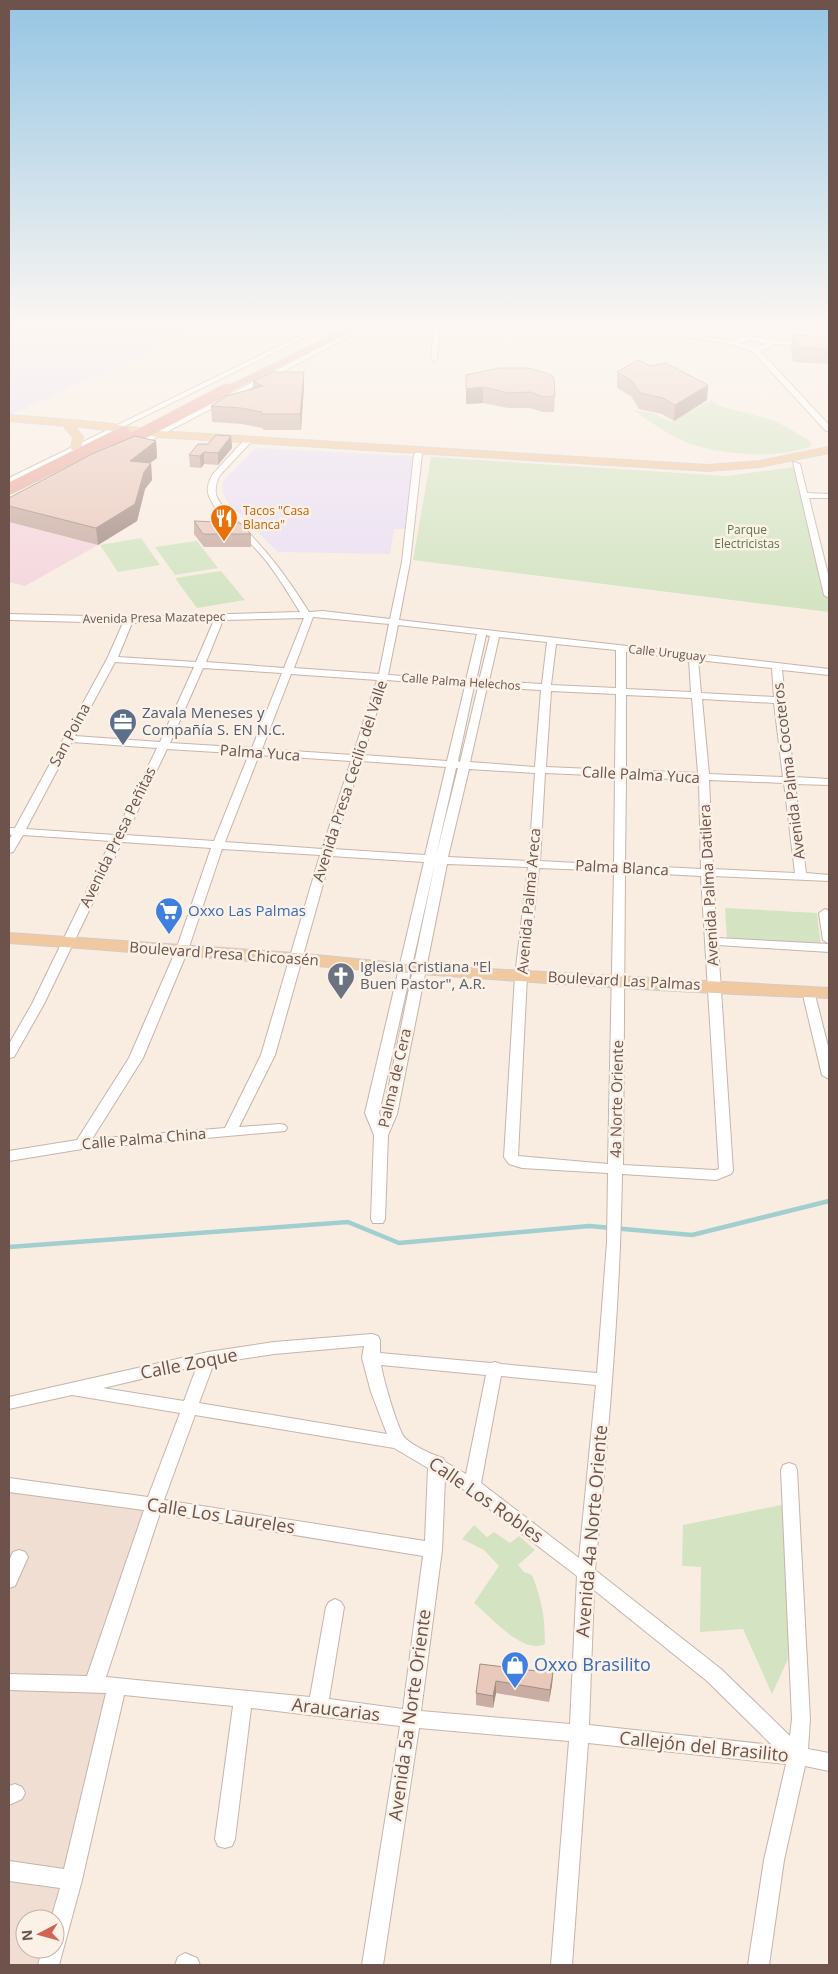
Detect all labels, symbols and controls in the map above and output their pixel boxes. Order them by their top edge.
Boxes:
place label: Tacos "Casa Blanca" [243,502,309,533]
restaurant icon: Tacos "Casa Blanca" [209,503,239,542]
park label: Parque Electricistas [714,521,780,552]
street label: Avenida Presa Mazatepec [82,608,226,627]
street label: Calle Uruguay [628,640,708,665]
street label: Calle Palma Helechos [401,669,521,694]
street label: Avenida Presa Cecilio del Valle [307,677,391,884]
street label: Avenida Palma Cocoteros [767,682,809,861]
street label: San Poina [44,699,94,770]
place label: Zavala Meneses y Compañía S. EN N.C. [142,702,285,739]
office icon: Zavala Meneses y Compañía S. EN N.C. [108,707,138,746]
street label: Palma Yuca [219,739,301,765]
street label: Calle Palma Yuca [582,761,701,787]
street label: Avenida Presa Peñitas [74,763,160,910]
street label: Avenida Palma Datilera [694,804,722,967]
street label: Avenida Palma Areca [512,827,544,975]
street label: Palma Blanca [575,855,669,879]
supermarket icon: Oxxo Las Palmas [154,896,184,935]
place label: Oxxo Las Palmas [188,900,306,920]
street label: Boulevard Presa Chicoasén [129,936,319,970]
place label: Iglesia Cristiana "El Buen Pastor", A.R. [360,956,491,993]
church icon: Iglesia Cristiana "El Buen Pastor", A.R. [326,961,356,1000]
street label: Boulevard Las Palmas [547,966,701,994]
street label: Palma de Cera [373,1026,415,1129]
street label: 4a Norte Oriente [605,1040,627,1158]
street label: Calle Palma China [81,1123,207,1153]
street label: Calle Zoque [138,1342,239,1384]
street label: Avenida 4a Norte Oriente [570,1424,612,1638]
street label: Calle Los Robles [424,1451,549,1548]
street label: Calle Los Laureles [145,1491,297,1539]
street label: Avenida 5a Norte Oriente [382,1608,436,1822]
shop icon: Oxxo Brasilito [500,1650,530,1689]
place label: Oxxo Brasilito [534,1652,651,1676]
street label: Araucarias [291,1692,382,1726]
street label: Callejón del Brasilito [618,1725,790,1767]
north arrow [15,1909,65,1959]
text: N [17,1929,37,1942]

